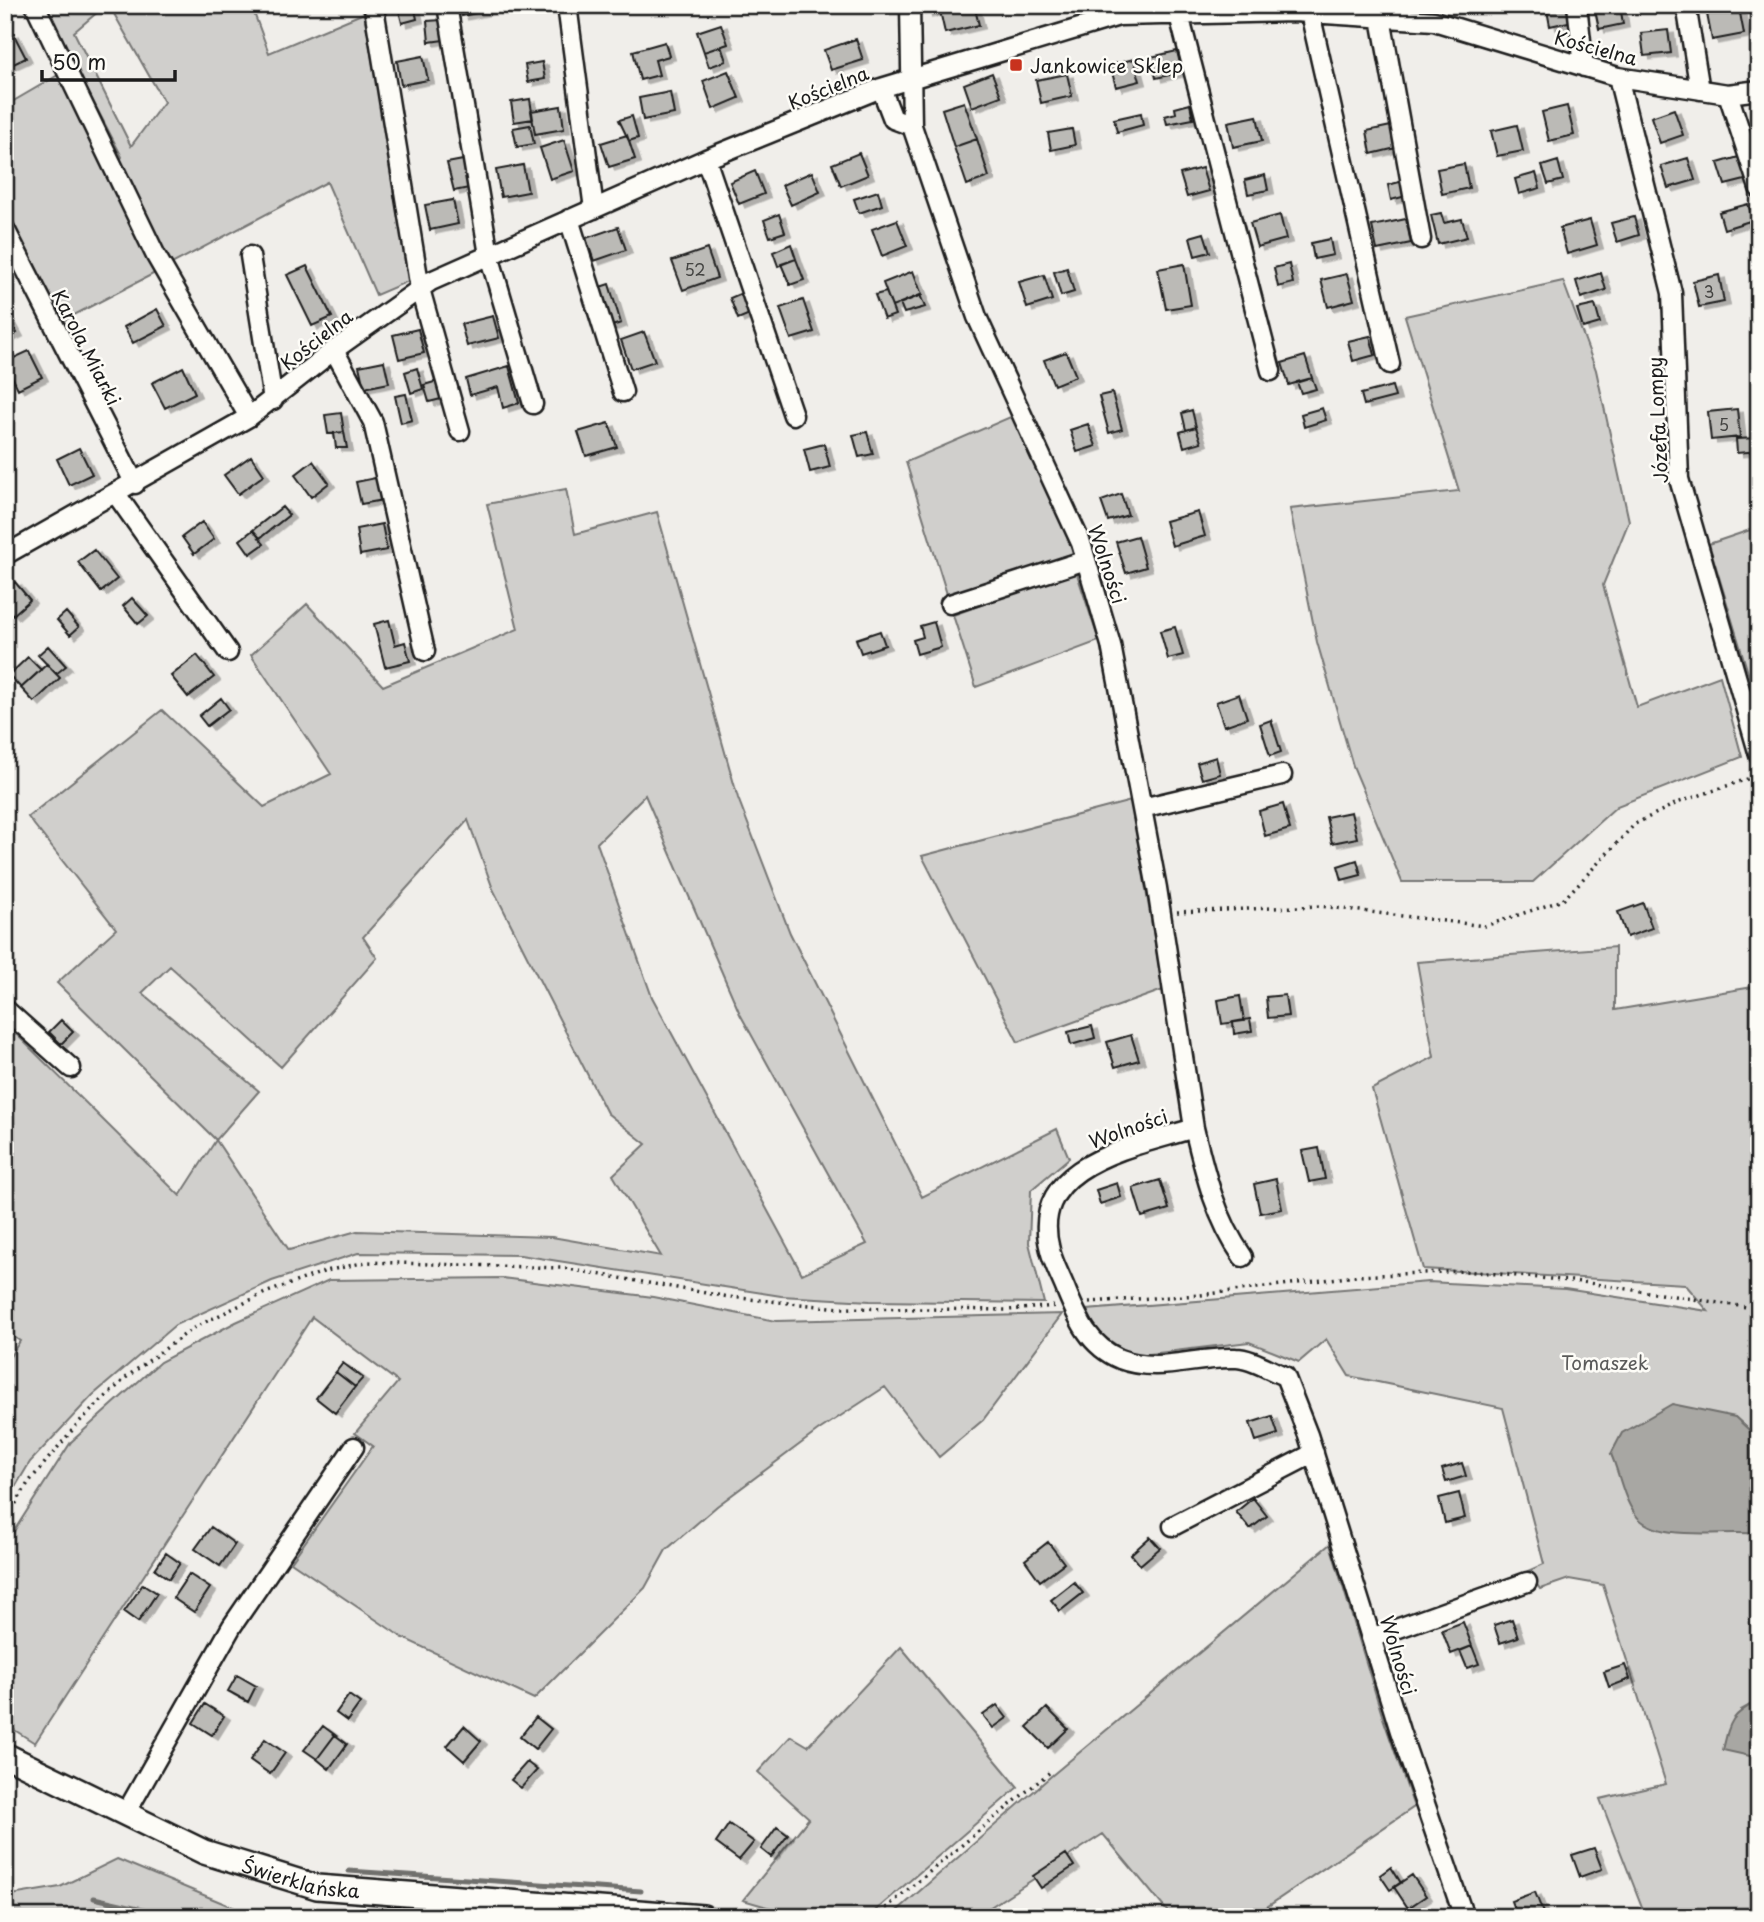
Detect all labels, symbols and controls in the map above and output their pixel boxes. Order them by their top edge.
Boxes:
street label: Kościelna [1551,23,1641,72]
scale bar [42,38,175,82]
text: 50 m [52,45,106,77]
place label: Jankowice Sklep [1030,51,1183,79]
marker: Jankowice Sklep [1008,57,1024,73]
street label: Kościelna [783,58,873,116]
house number: 52 [684,257,706,281]
house number: 3 [1704,279,1714,303]
street label: Karola Miarki [46,284,128,410]
street label: Kościelna [274,302,358,376]
street label: Józefa Lompy [1640,356,1674,484]
house number: 5 [1719,412,1729,436]
street label: Wolności [1082,521,1134,607]
street label: Wolności [1085,1101,1171,1155]
park label: Tomaszek [1561,1348,1649,1376]
street label: Wolności [1374,1612,1424,1698]
street label: Świerklańska [238,1851,361,1904]

